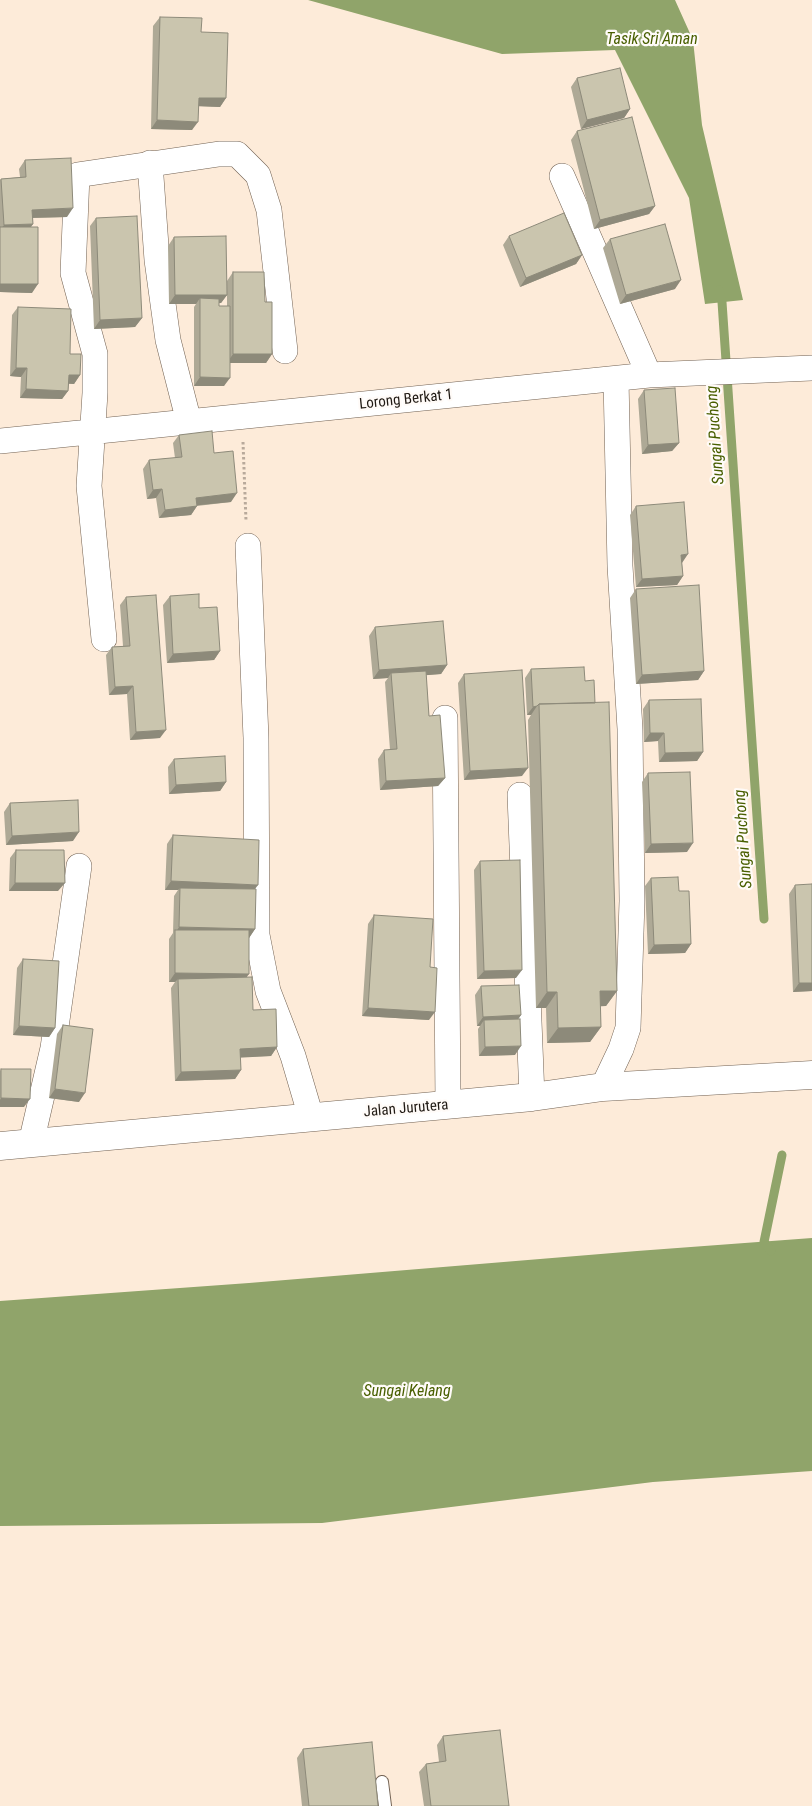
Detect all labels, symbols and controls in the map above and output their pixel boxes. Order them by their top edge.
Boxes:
water label: Tasik Sri Aman [606,30,698,50]
water label: Sungai Puchong [703,385,729,485]
street label: Lorong Berkat 1 [358,386,454,414]
water label: Sungai Puchong [731,789,757,889]
street label: Jalan Jurutera [363,1096,449,1122]
water label: Sungai Kelang [363,1382,451,1402]

